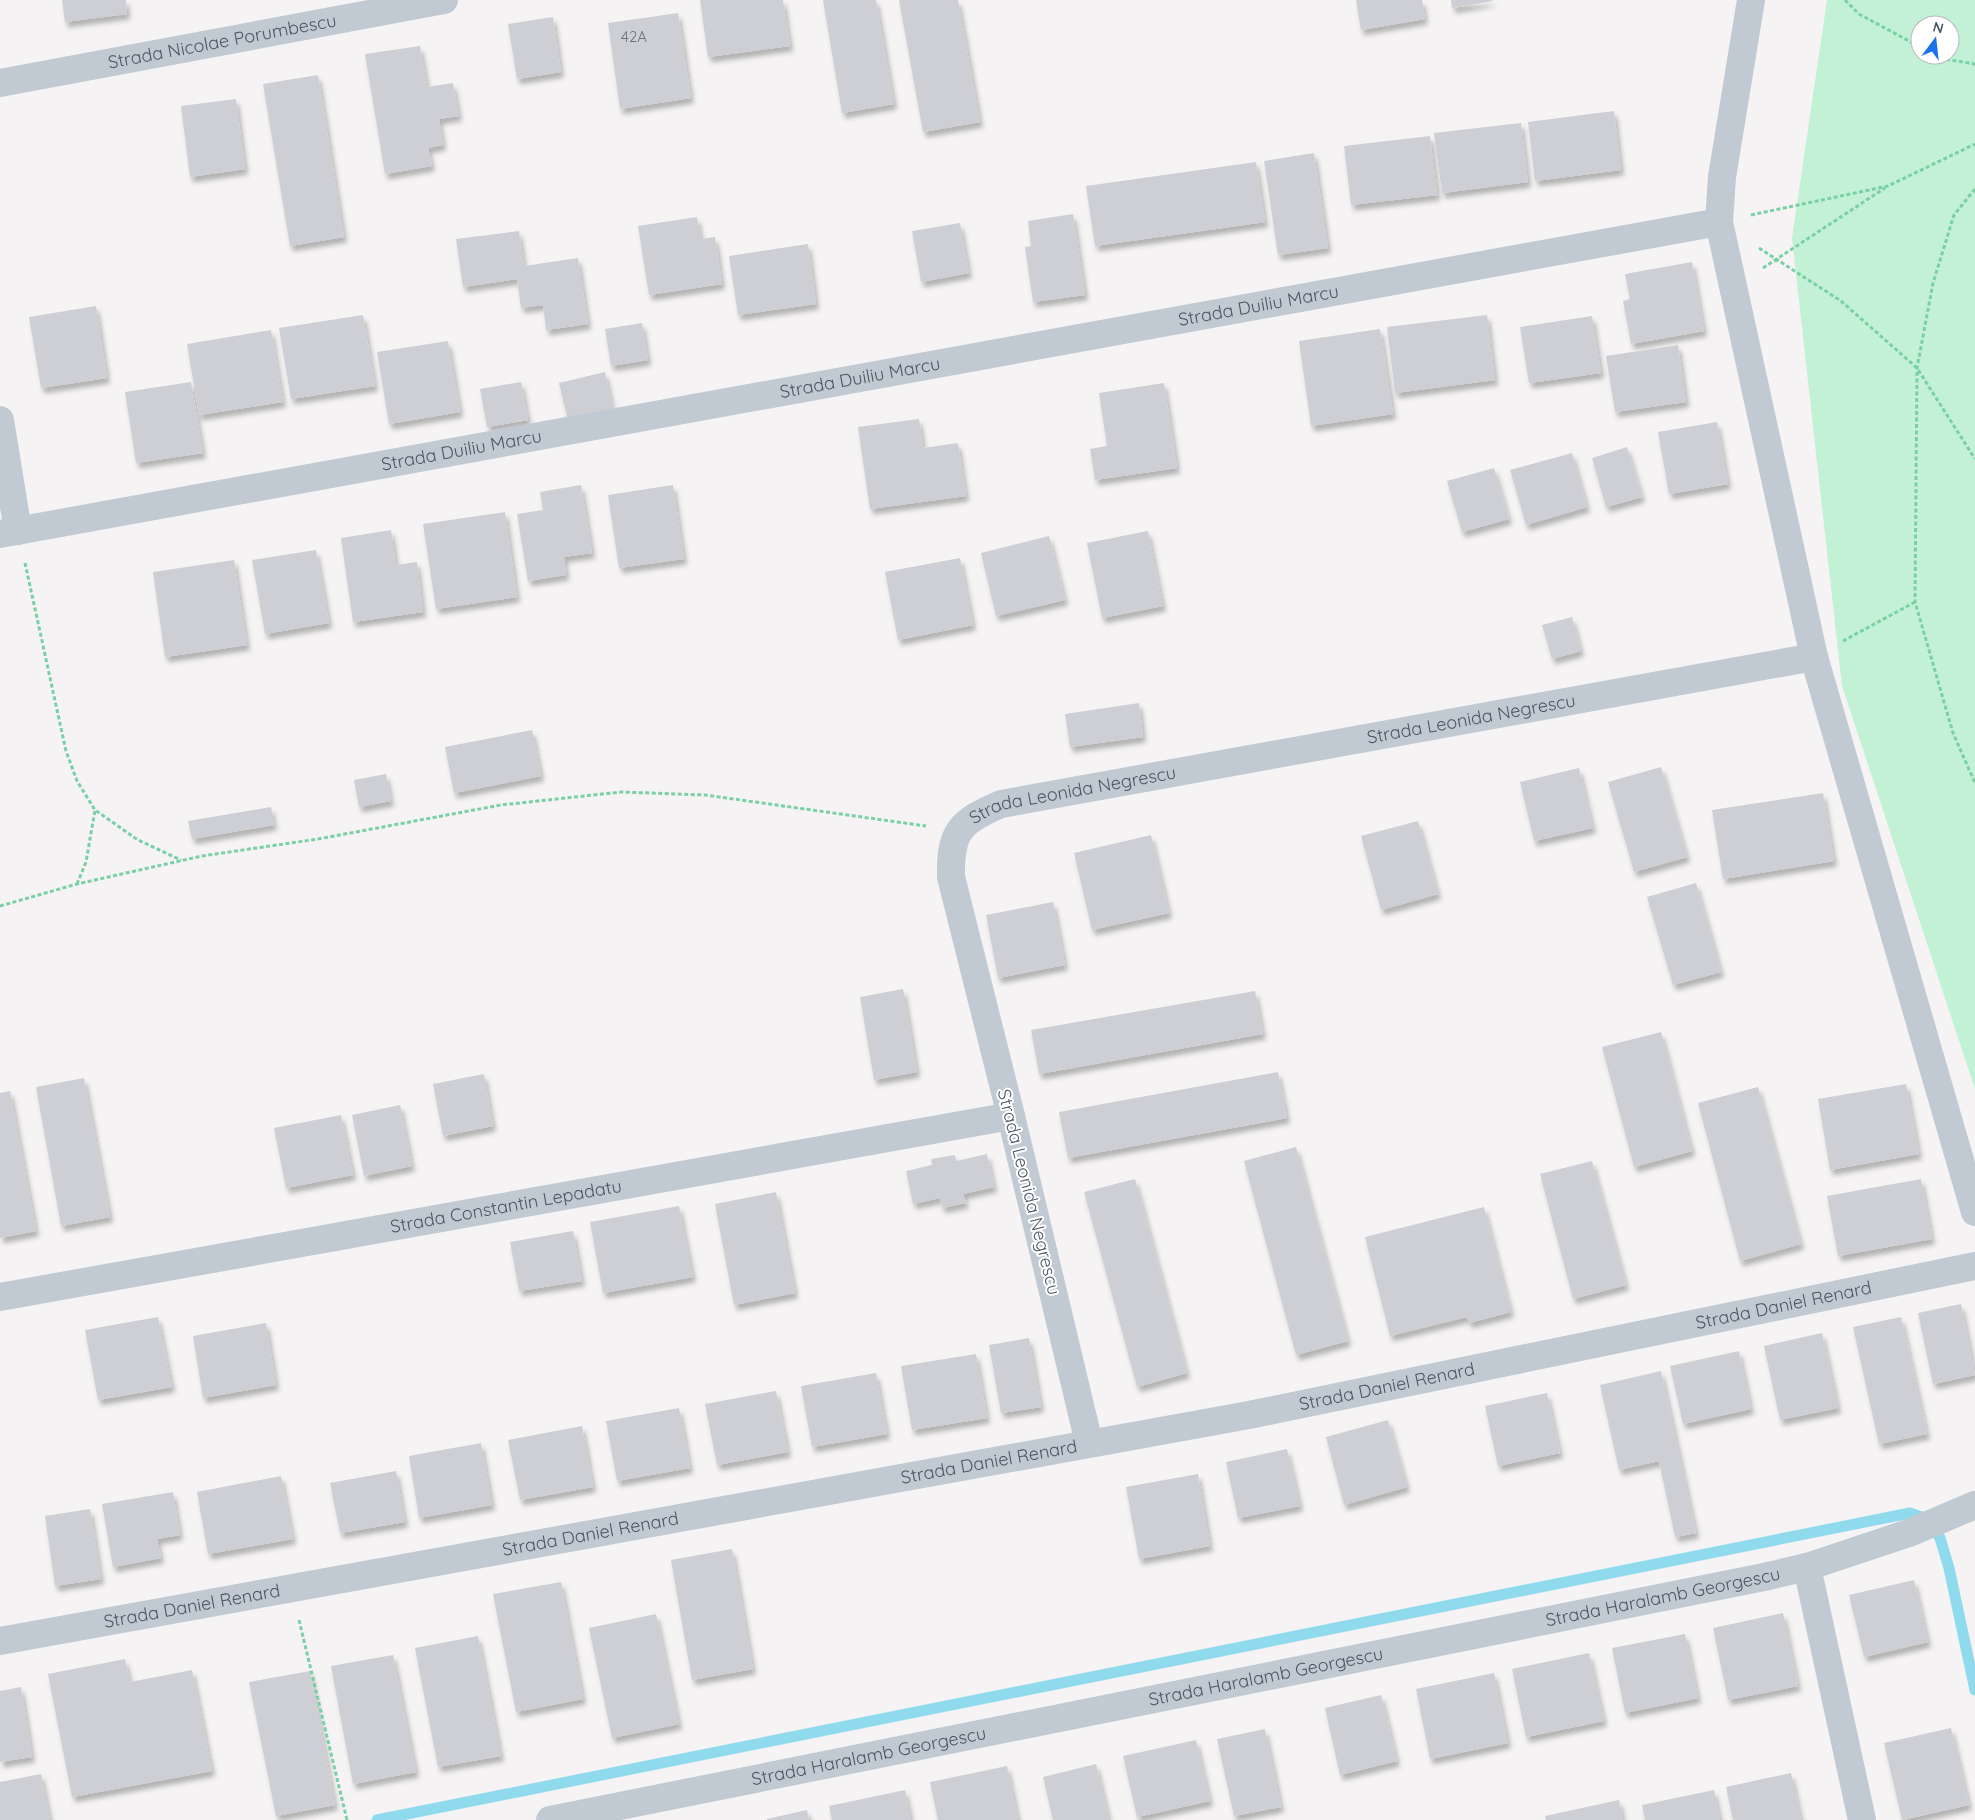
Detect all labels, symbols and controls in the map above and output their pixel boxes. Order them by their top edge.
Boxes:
street label: Strada Nicolae Porumbescu [106,8,338,74]
north arrow [1910,15,1960,65]
text: N [1931,17,1946,37]
house number: 42A [621,27,647,46]
street label: Strada Duiliu Marcu [1176,279,1341,331]
street label: Strada Duiliu Marcu [778,352,942,403]
street label: Strada Duiliu Marcu [379,424,544,476]
street label: Strada Leonida Negrescu [1365,688,1577,749]
street label: Strada Leonida Negrescu [965,761,1178,829]
street label: Strada Leonida Negrescu [993,1087,1066,1297]
street label: Strada Constantin Lepadatu [388,1174,623,1238]
street label: Strada Daniel Renard [1694,1276,1873,1334]
street label: Strada Daniel Renard [1297,1357,1477,1415]
street label: Strada Daniel Renard [899,1434,1079,1489]
street label: Strada Daniel Renard [500,1506,680,1561]
street label: Strada Haralamb Georgescu [1543,1562,1782,1631]
street label: Strada Daniel Renard [102,1579,282,1633]
street label: Strada Haralamb Georgescu [1146,1642,1385,1711]
street label: Strada Haralamb Georgescu [749,1721,988,1790]

